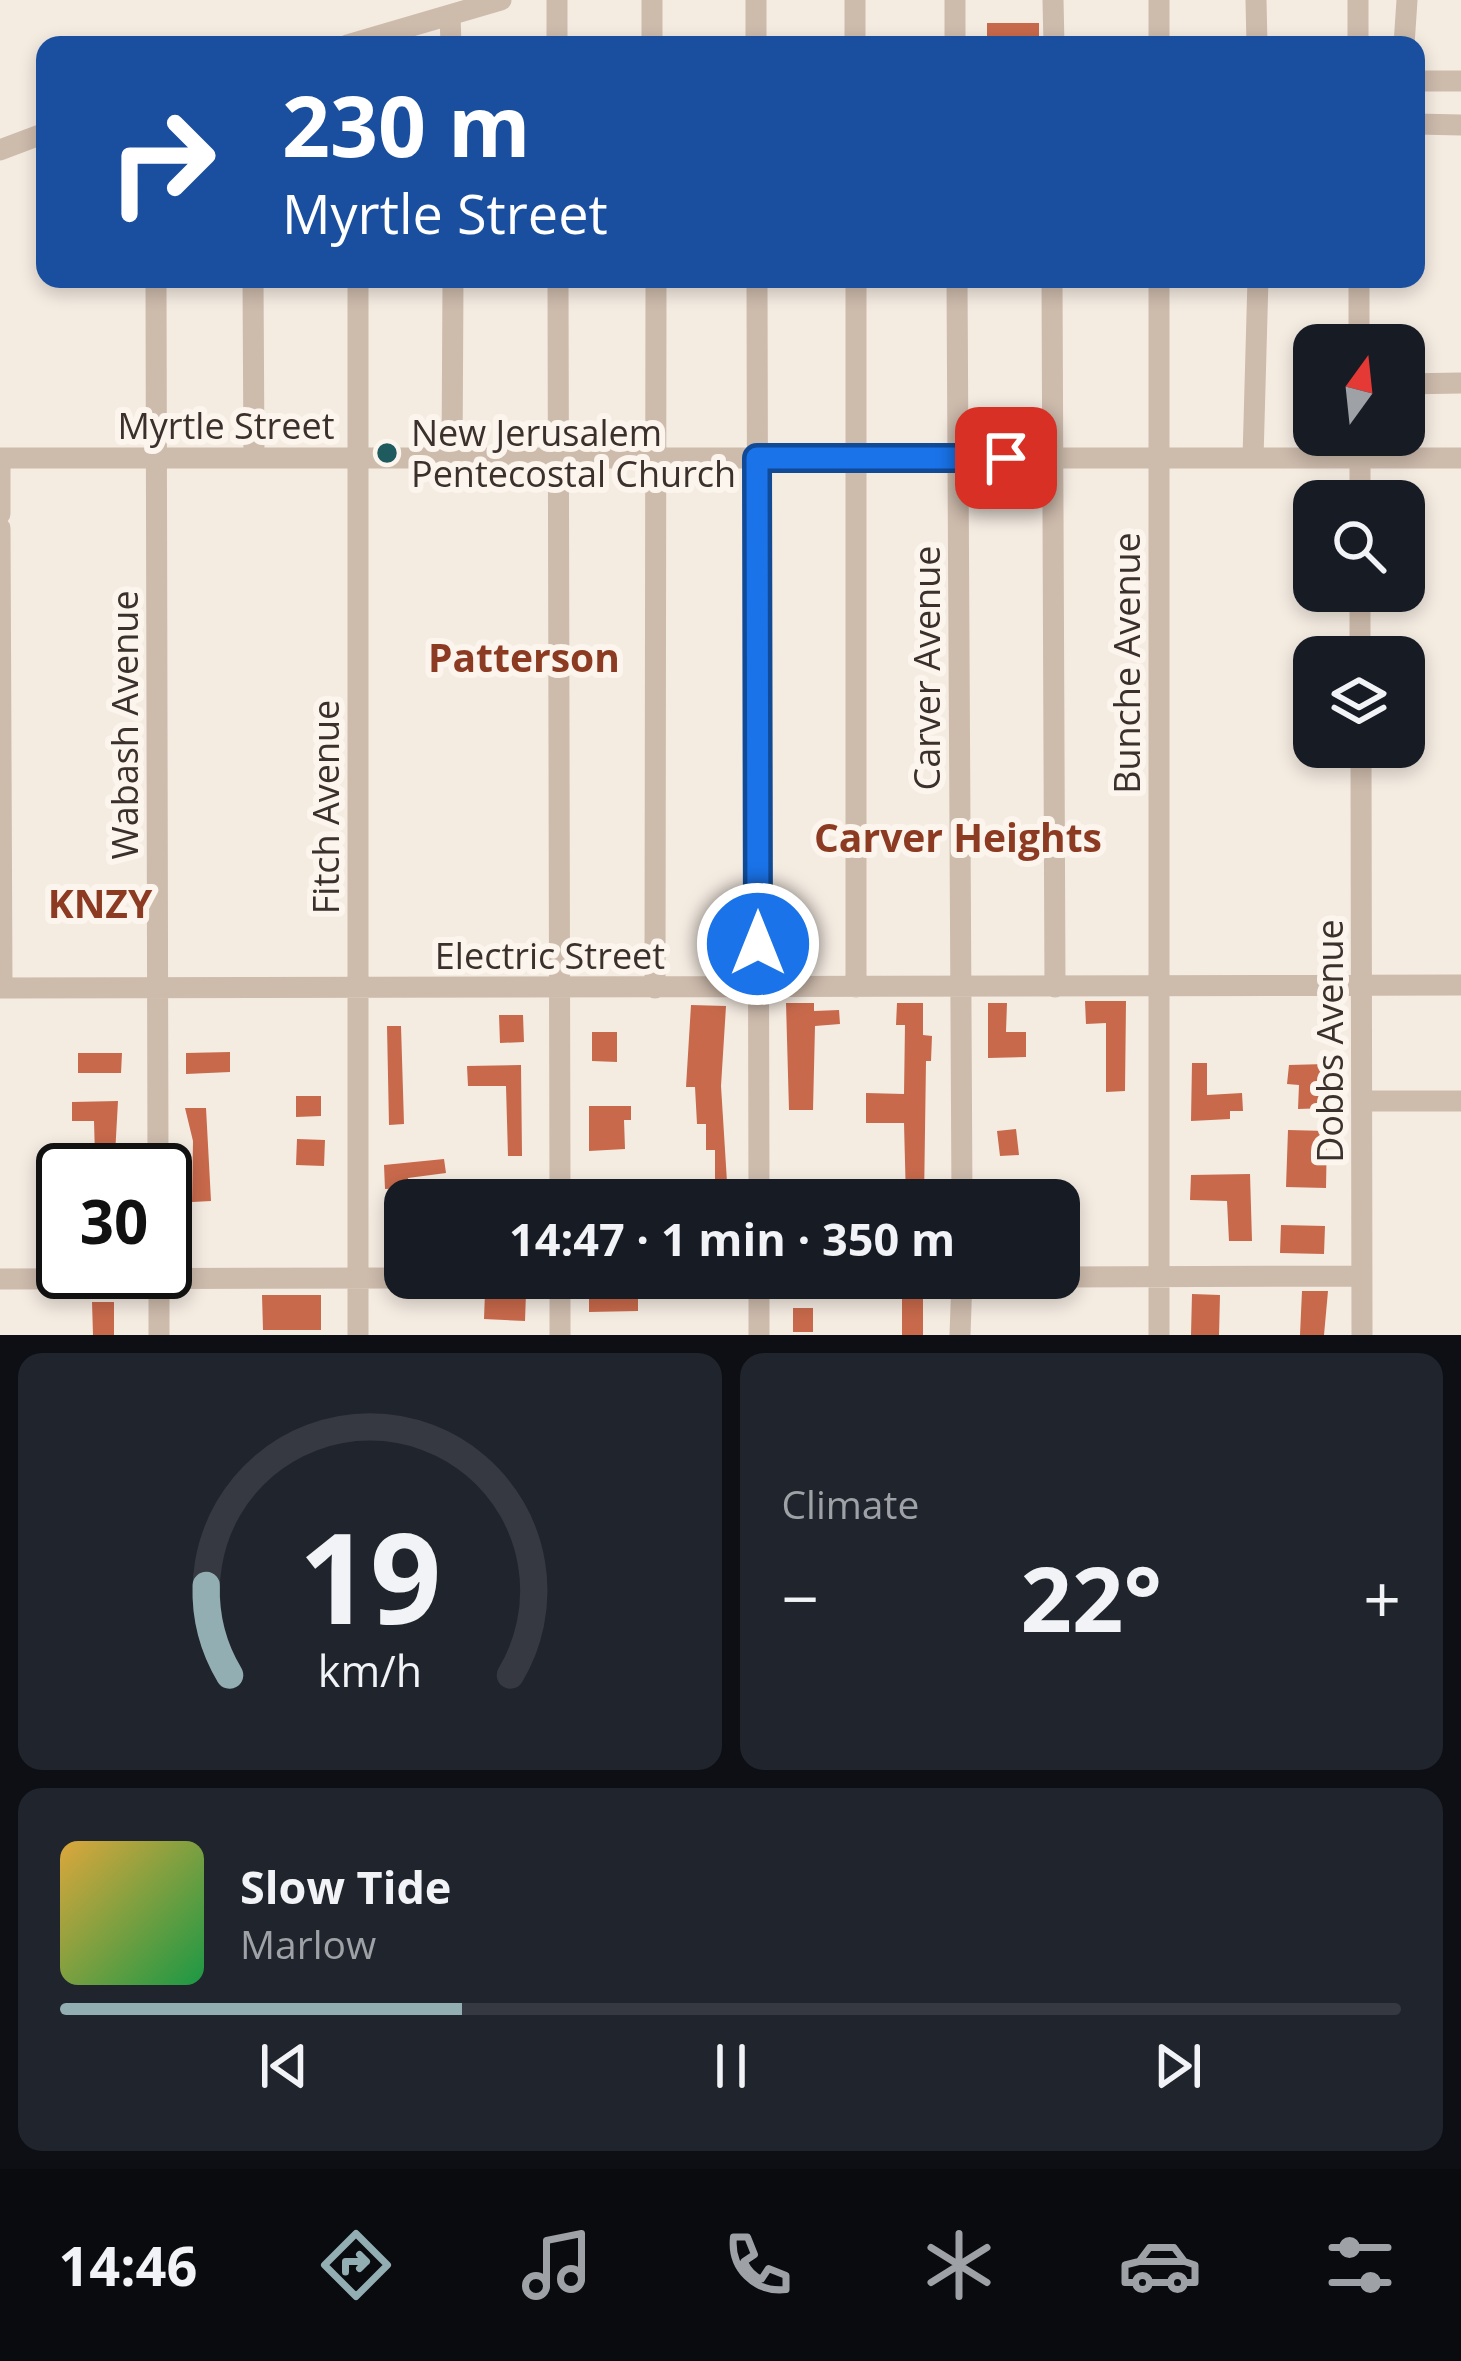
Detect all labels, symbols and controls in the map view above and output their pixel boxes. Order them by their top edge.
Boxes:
text: 230 m [282,67,530,182]
icon: right [84,84,240,240]
text: Myrtle Street [282,176,608,250]
north arrow [1293,324,1425,456]
map controls [1293,324,1425,768]
street label: Myrtle Street [117,401,335,450]
pin [955,407,1057,509]
place label: New Jerusalem Pentecostal Church [411,408,736,498]
icon: arrive [973,425,1039,491]
marker: New Jerusalem Pentecostal Church [374,440,400,466]
button: search [1293,480,1425,612]
street label: Bunche Avenue [1102,532,1151,794]
street label: Carver Avenue [902,546,951,791]
street label: Wabash Avenue [100,590,149,860]
district label: Patterson [428,630,620,683]
button: layers [1293,636,1425,768]
street label: Fitch Avenue [301,700,350,914]
district label: Carver Heights [814,810,1102,863]
district label: KNZY [48,876,153,929]
position arrow [695,881,821,1007]
street label: Dobbs Avenue [1305,919,1354,1163]
street label: Electric Street [435,931,665,980]
speed limit sign: 30 [36,1143,192,1299]
text: 14:47 · 1 min · 350 m [509,1208,955,1269]
text: Climate [782,1477,919,1530]
text: 19 [298,1491,441,1661]
text: 22° [1021,1536,1162,1658]
text: − [782,1552,819,1642]
text: + [1363,1552,1401,1642]
text: km/h [318,1640,422,1699]
text: Slow Tide [240,1856,451,1917]
text: Marlow [240,1917,376,1970]
icon: previous [251,2033,317,2099]
icon: pause [698,2033,764,2099]
icon: next [1145,2033,1211,2099]
icon: directions [314,2223,398,2307]
icon: music [515,2223,599,2307]
icon: phone [716,2223,800,2307]
icon: climate [917,2223,1001,2307]
icon: car [1118,2223,1202,2307]
icon: filters [1318,2223,1402,2307]
text: 14:46 [58,2228,197,2302]

